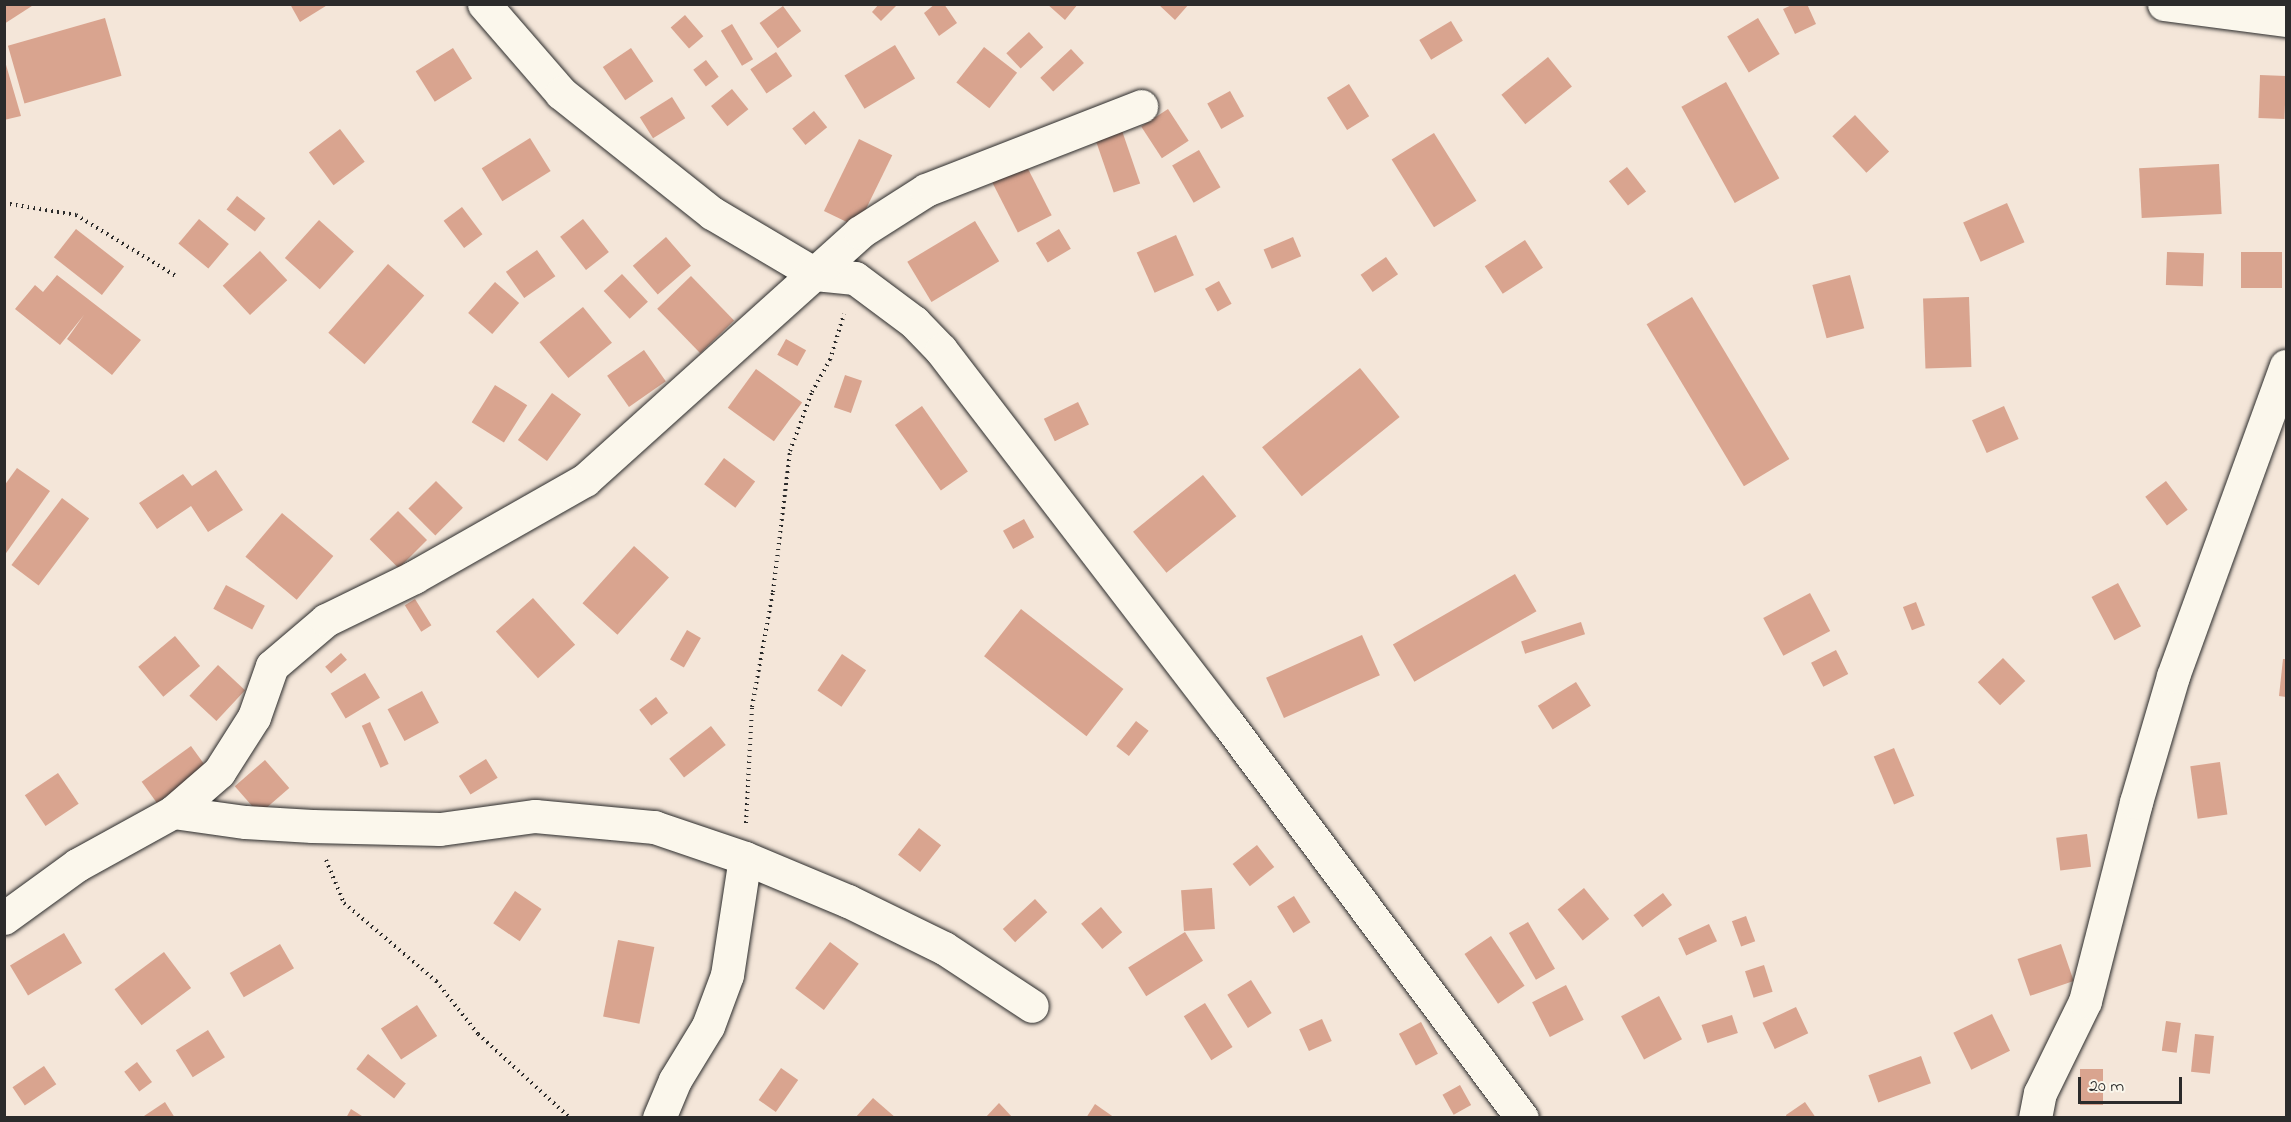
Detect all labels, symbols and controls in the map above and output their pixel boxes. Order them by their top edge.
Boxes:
scale bar [2081,1065,2184,1103]
text: 20 m [2089,1074,2124,1100]

